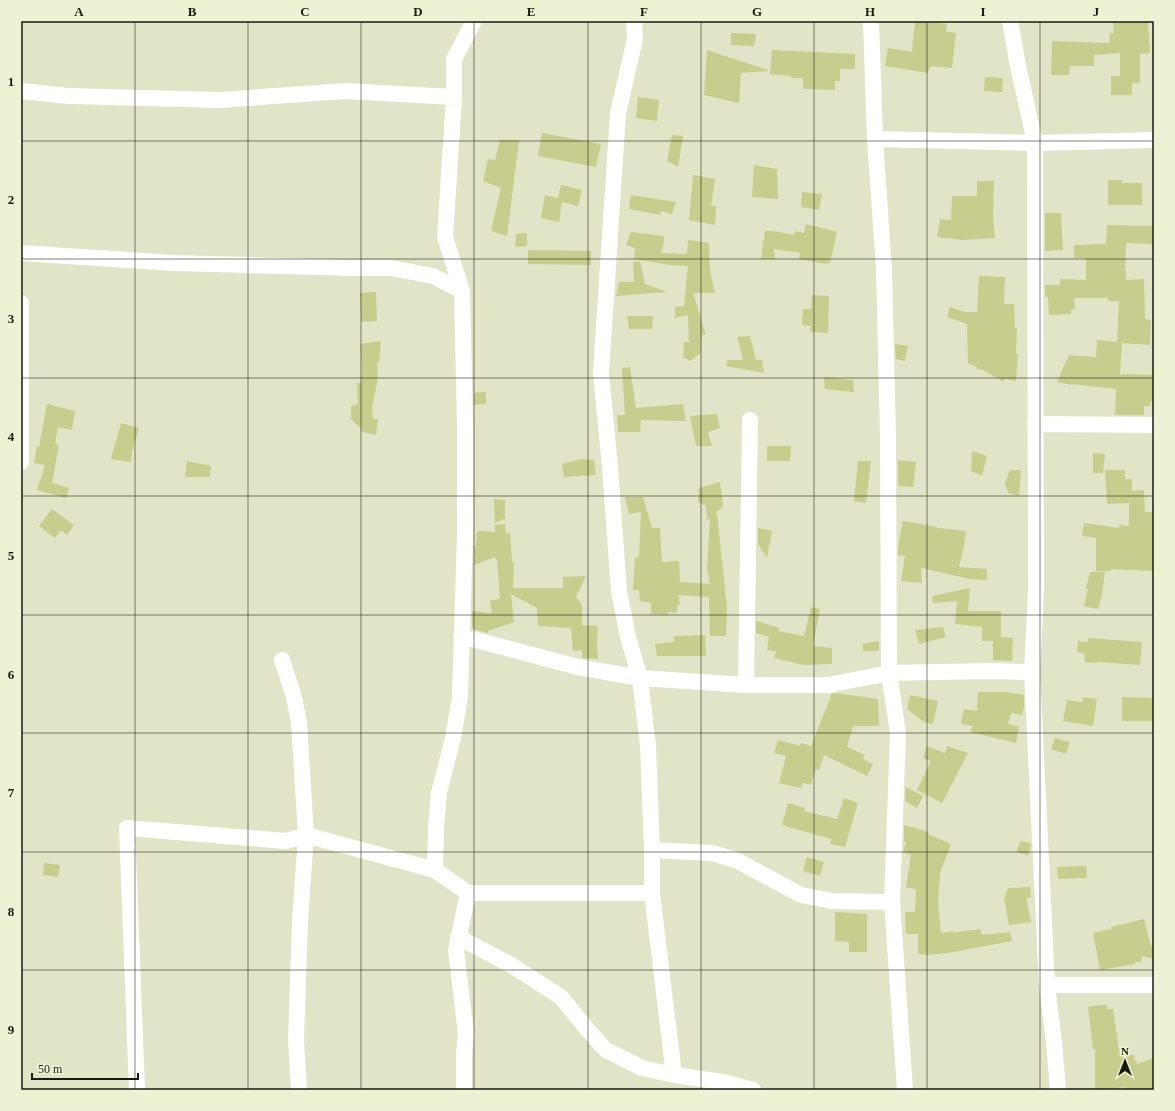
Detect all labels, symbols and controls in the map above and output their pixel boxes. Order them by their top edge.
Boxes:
text: A [74,4,84,19]
text: B [188,4,197,19]
text: C [300,4,310,19]
text: D [413,4,423,19]
text: E [527,4,535,19]
text: F [640,4,648,19]
text: G [752,4,762,19]
text: H [865,4,875,19]
text: I [980,4,986,19]
text: J [1093,4,1100,19]
text: 1 [8,74,14,89]
text: 2 [8,192,14,207]
text: 3 [8,311,15,326]
text: 4 [8,429,15,444]
text: 5 [8,548,15,563]
text: 6 [8,667,15,682]
text: 7 [8,785,15,800]
text: 8 [8,904,15,919]
text: 9 [8,1022,15,1037]
north arrow [1105,1041,1145,1081]
text: N [1121,1045,1129,1057]
scale bar [32,1055,138,1081]
text: 50 m [38,1062,63,1076]

